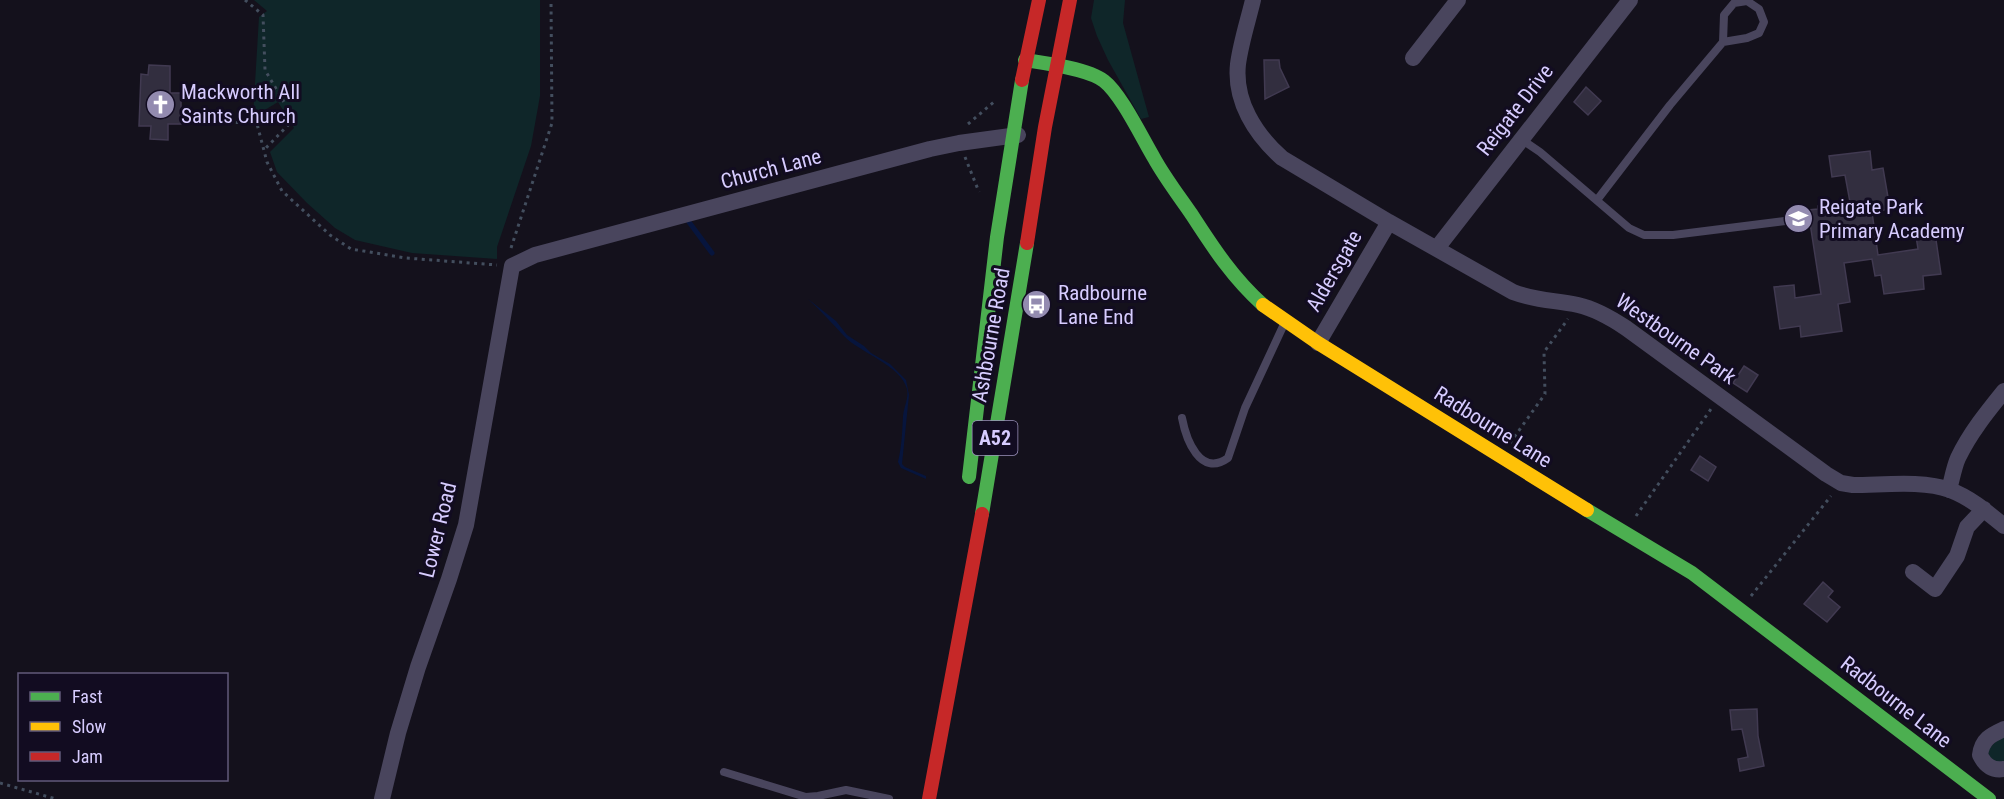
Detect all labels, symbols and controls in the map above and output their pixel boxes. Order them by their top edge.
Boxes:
street label: Reigate Drive [1472,60,1558,160]
place label: Mackworth All Saints Church [181,80,300,128]
church icon: Mackworth All Saints Church [144,88,176,120]
street label: Church Lane [718,144,824,194]
place label: Reigate Park Primary Academy [1819,195,1965,243]
school or university icon: Reigate Park Primary Academy [1782,203,1814,235]
street label: Aldersgate [1301,226,1367,316]
street label: Ashbourne Road [967,266,1015,404]
place label: Radbourne Lane End [1058,281,1147,329]
bus stop icon: Radbourne Lane End [1021,289,1053,321]
street label: Westbourne Park [1611,289,1741,390]
street label: Radbourne Lane [1430,381,1556,473]
road number: A52 [972,421,1018,455]
street label: Lower Road [415,480,461,580]
street label: Radbourne Lane [1836,651,1956,753]
legend [18,673,228,781]
text: Fast [72,686,103,707]
text: Slow [72,716,107,737]
text: Jam [72,746,103,767]

